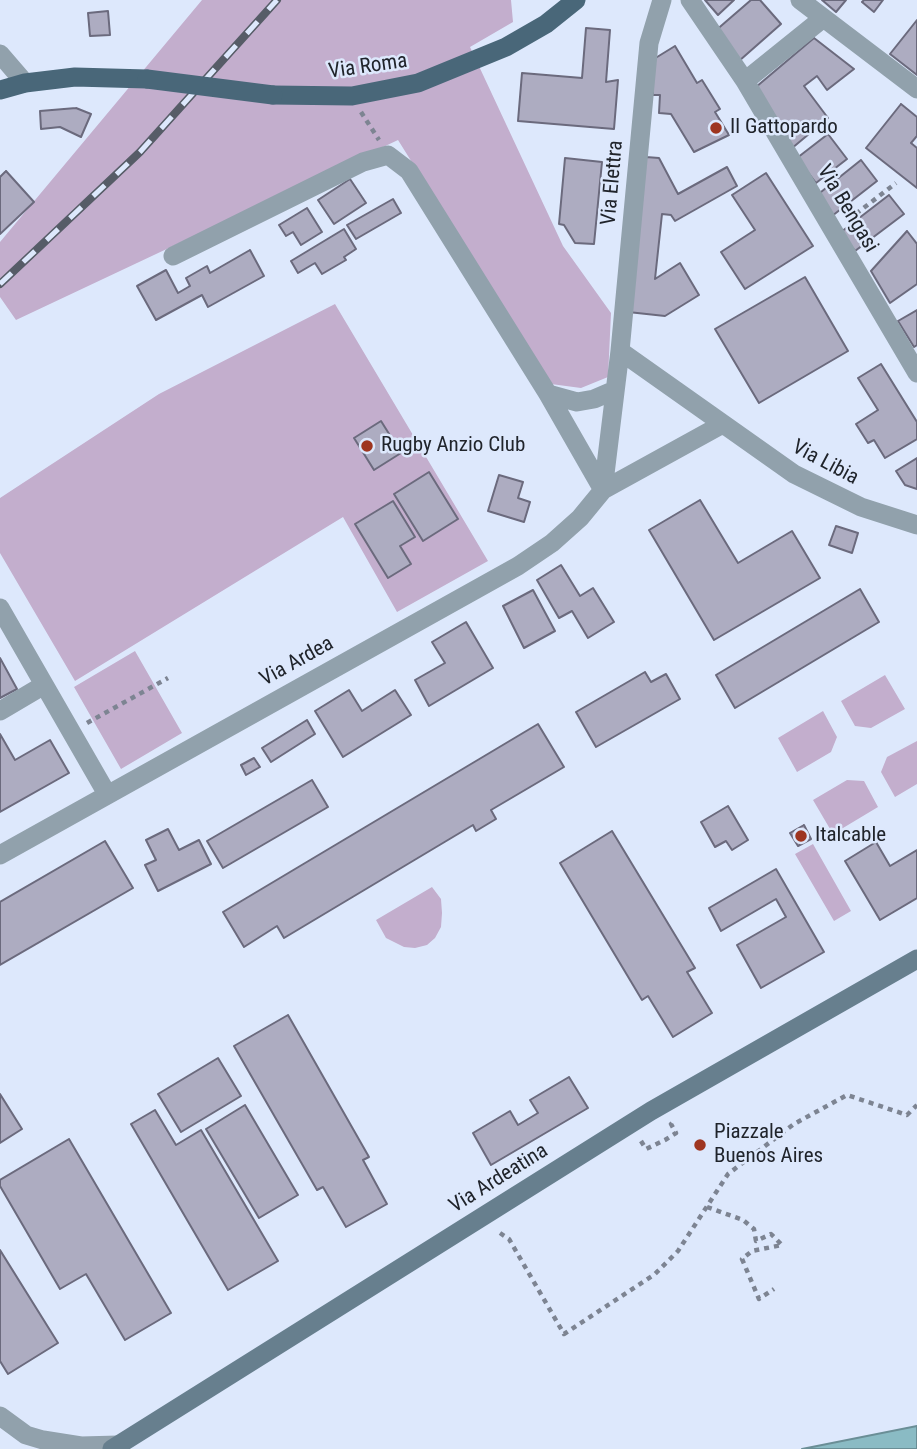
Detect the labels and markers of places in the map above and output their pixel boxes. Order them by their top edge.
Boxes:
place label: Il Gattopardo [730,115,838,141]
marker: Il Gattopardo [708,120,724,136]
place label: Rugby Anzio Club [381,433,525,459]
marker: Rugby Anzio Club [359,438,375,454]
place label: Italcable [815,823,886,849]
marker: Italcable [793,828,809,844]
place label: Piazzale Buenos Aires [714,1120,823,1170]
marker: Piazzale Buenos Aires [692,1137,708,1153]

